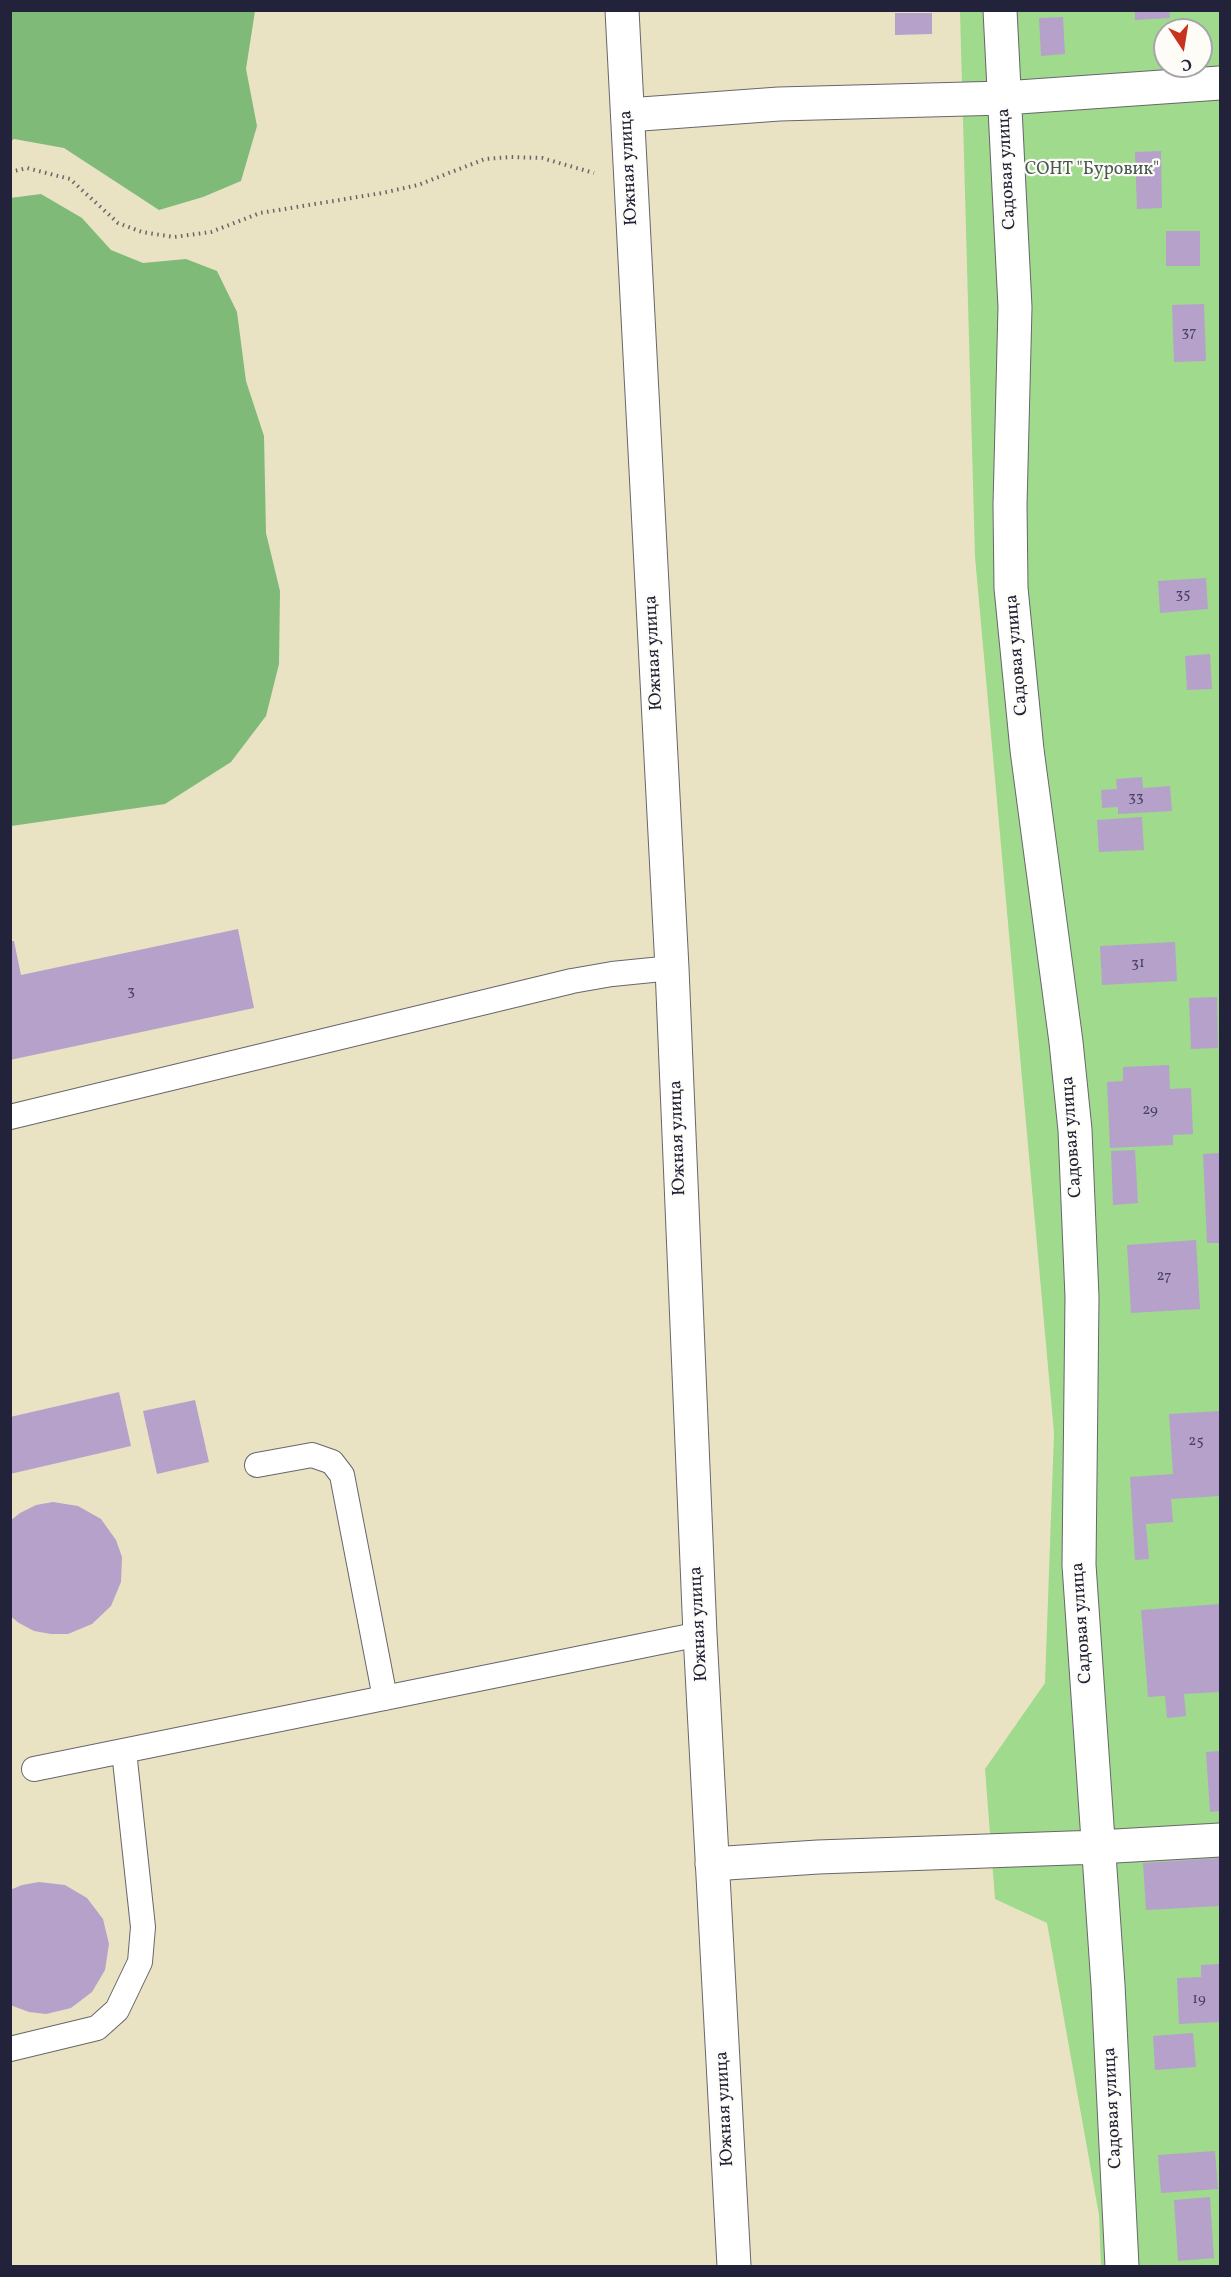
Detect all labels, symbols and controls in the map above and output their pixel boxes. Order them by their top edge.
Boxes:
north arrow [1153,18,1213,78]
text: С [1179,52,1194,75]
street label: Садовая улица [994,108,1022,230]
street label: Южная улица [616,110,644,226]
park label: СОНТ "Буровик" [1025,160,1159,182]
house number: 37 [1182,324,1196,342]
house number: 35 [1176,586,1190,604]
street label: Садовая улица [1002,593,1034,717]
street label: Южная улица [641,595,669,711]
house number: 33 [1128,789,1144,807]
house number: 31 [1131,955,1145,973]
house number: 3 [127,983,135,1001]
street label: Садовая улица [1058,1076,1088,1198]
street label: Южная улица [666,1080,692,1196]
house number: 29 [1142,1102,1158,1120]
house number: 27 [1157,1268,1171,1286]
house number: 25 [1188,1433,1204,1451]
street label: Садовая улица [1068,1562,1098,1684]
street label: Южная улица [686,1566,714,1682]
house number: 19 [1192,1991,1206,2009]
street label: Садовая улица [1100,2047,1128,2169]
street label: Южная улица [712,2051,740,2167]

